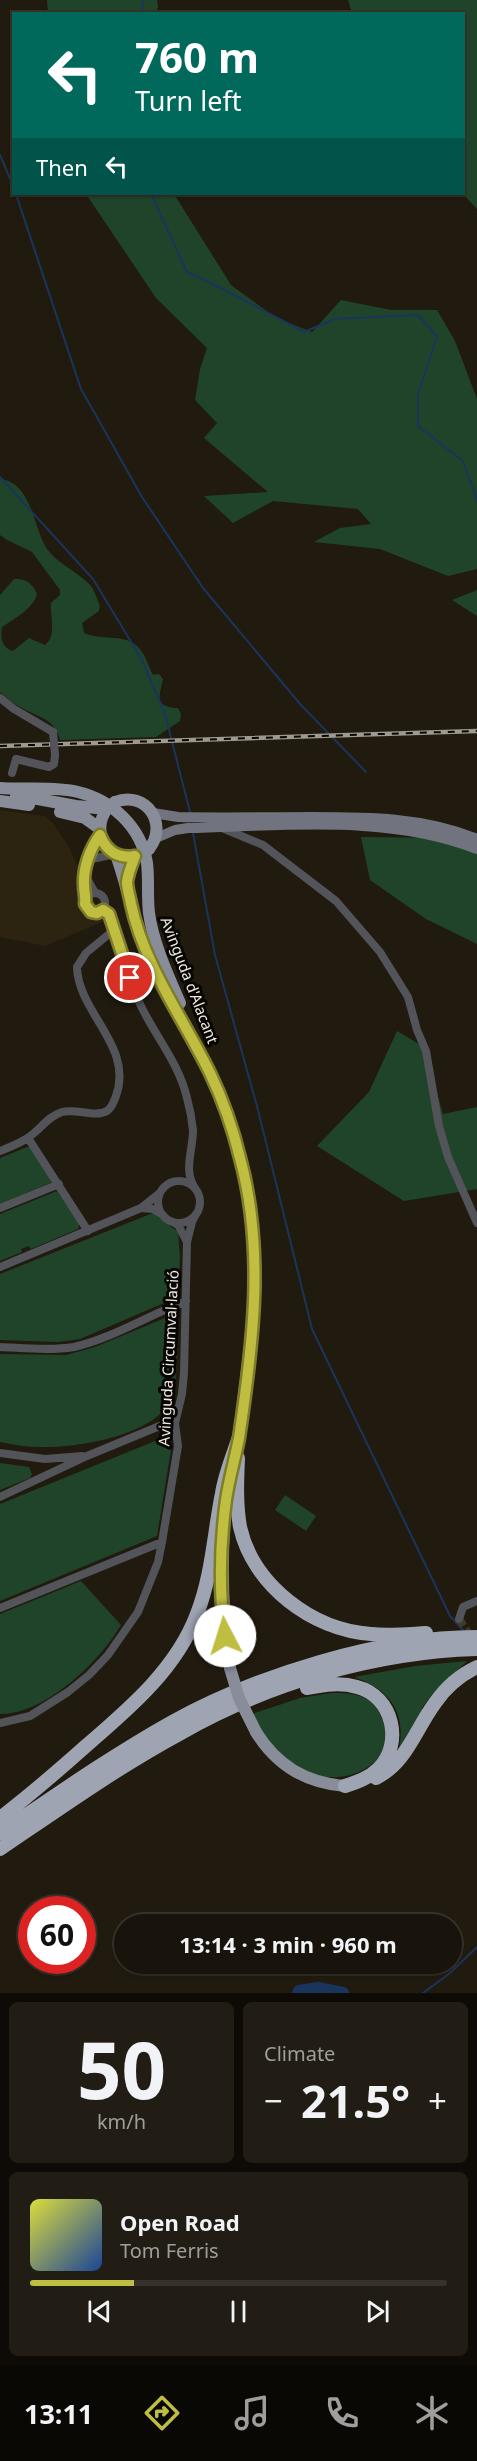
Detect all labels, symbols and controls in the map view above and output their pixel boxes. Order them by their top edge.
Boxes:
text: 760 m [135,28,259,85]
icon: left [36,36,114,114]
text: Turn left [135,82,241,119]
icon: left [100,150,133,183]
text: Then [36,152,88,182]
street label: Avinguda d'Alacant [157,914,224,1047]
pin [104,952,155,1003]
icon: arrive [113,961,146,994]
street label: Avinguda Circumval·lació [153,1269,183,1447]
position arrow [193,1604,257,1668]
speed limit sign: 60 [18,1896,96,1974]
text: 13:14 · 3 min · 960 m [179,1929,397,1959]
text: 50 [77,2016,166,2122]
text: Climate [264,2040,335,2067]
text: 21.5° [301,2070,410,2131]
text: − [264,2078,283,2123]
text: + [428,2078,447,2123]
text: km/h [97,2108,146,2135]
text: Open Road [120,2207,240,2237]
text: Tom Ferris [120,2237,219,2264]
icon: previous [83,2295,116,2328]
icon: pause [222,2295,255,2328]
icon: next [361,2295,394,2328]
icon: directions [141,2392,183,2434]
icon: music [231,2392,273,2434]
icon: phone [321,2392,363,2434]
icon: climate [411,2392,453,2434]
text: 13:11 [24,2395,93,2432]

